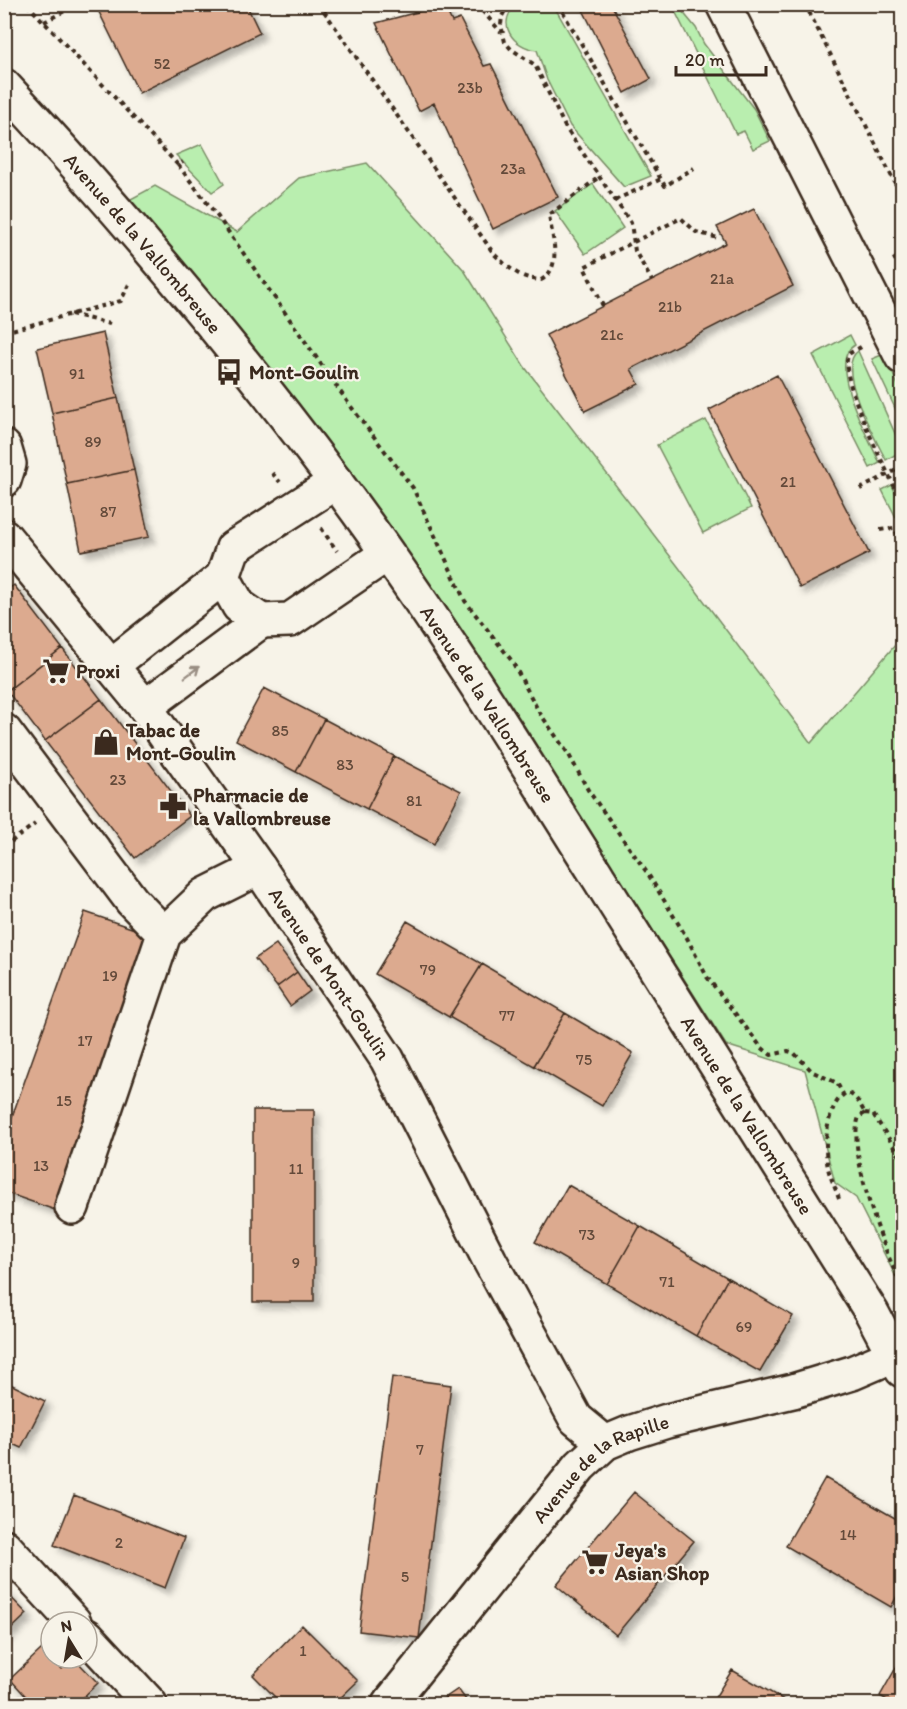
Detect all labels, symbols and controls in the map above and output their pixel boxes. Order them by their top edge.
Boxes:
scale bar [676,39,766,77]
text: 20 m [685,49,725,71]
house number: 52 [154,54,171,73]
house number: 23b [457,78,483,97]
street label: Avenue de la Vallombreuse [59,148,227,338]
house number: 23a [500,159,526,178]
house number: 21a [710,269,735,288]
house number: 21b [658,297,682,316]
house number: 21c [600,325,624,344]
bus stop icon: Mont-Goulin [214,357,244,387]
place label: Mont-Goulin [249,360,360,384]
house number: 91 [69,364,85,383]
house number: 89 [84,432,102,451]
house number: 21 [780,472,796,491]
house number: 87 [100,502,116,521]
street label: Avenue de la Vallombreuse [415,601,560,807]
supermarket icon: Proxi [41,656,71,686]
place label: Proxi [76,659,120,683]
one-way arrow [183,666,199,678]
place label: Tabac de Mont-Goulin [125,718,237,765]
house number: 85 [271,721,289,740]
shop icon: Tabac de Mont-Goulin [91,727,121,757]
house number: 83 [336,755,354,774]
house number: 23 [109,770,127,789]
place label: Pharmacie de la Vallombreuse [193,783,331,830]
pharmacy icon: Pharmacie de la Vallombreuse [158,791,188,821]
house number: 81 [406,791,423,810]
street label: Avenue de Mont-Goulin [264,883,396,1064]
house number: 79 [420,960,436,979]
house number: 19 [102,966,118,985]
house number: 77 [499,1006,515,1025]
street label: Avenue de la Vallombreuse [676,1011,818,1219]
house number: 17 [77,1031,93,1050]
house number: 75 [576,1050,592,1069]
house number: 15 [56,1091,72,1110]
house number: 13 [33,1156,49,1175]
house number: 11 [289,1159,304,1178]
house number: 73 [579,1225,596,1244]
house number: 9 [292,1253,300,1272]
house number: 71 [659,1272,675,1291]
house number: 69 [736,1317,752,1336]
street label: Avenue de la Rapille [527,1409,672,1528]
house number: 7 [416,1440,424,1459]
house number: 14 [839,1525,857,1544]
house number: 2 [115,1533,124,1552]
place label: Jeya's Asian Shop [614,1538,710,1586]
supermarket icon: Jeya's Asian Shop [580,1547,610,1577]
house number: 5 [401,1567,409,1586]
north arrow [39,1610,99,1670]
text: N [59,1615,73,1636]
house number: 1 [299,1641,307,1660]

